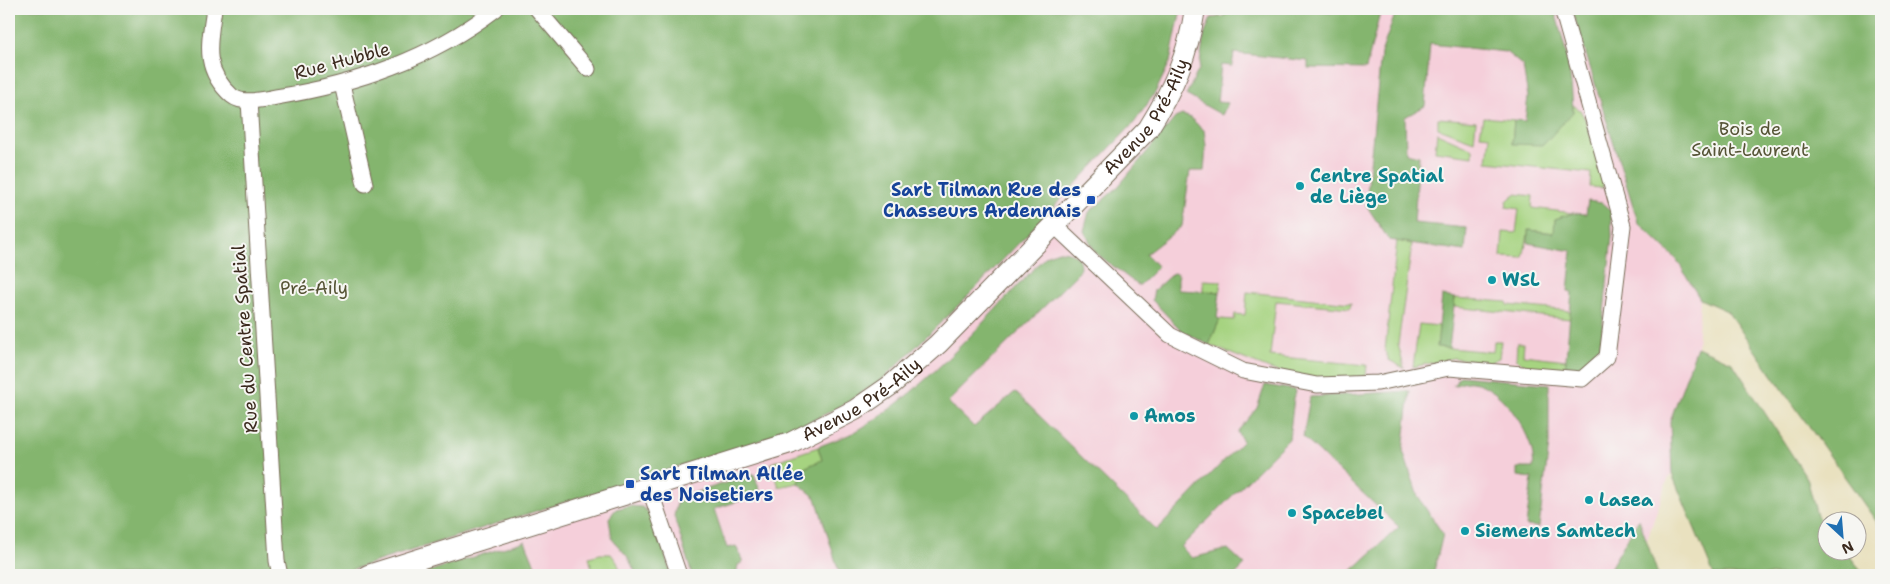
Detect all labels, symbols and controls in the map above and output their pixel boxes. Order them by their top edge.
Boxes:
street label: Rue Hubble [291,37,393,85]
street label: Avenue Pré-Aily [1098,55,1194,180]
park label: Bois de Saint-Laurent [1691,117,1809,162]
place label: Centre Spatial de Liège [1310,164,1444,209]
place label: Sart Tilman Rue des Chasseurs Ardennais [883,178,1081,223]
marker: Centre Spatial de Liège [1294,180,1306,192]
marker: Sart Tilman Rue des Chasseurs Ardennais [1085,194,1097,206]
street label: Rue du Centre Spatial [226,243,264,434]
place label: WSL [1502,268,1540,292]
marker: WSL [1486,274,1498,286]
park label: Pré-Aily [280,276,348,300]
street label: Avenue Pré-Aily [798,352,926,447]
place label: Amos [1144,404,1195,428]
marker: Amos [1128,410,1140,422]
place label: Sart Tilman Allée des Noisetiers [640,462,804,507]
marker: Sart Tilman Allée des Noisetiers [624,478,636,490]
place label: Lasea [1599,488,1654,512]
marker: Lasea [1583,494,1595,506]
place label: Spacebel [1302,501,1384,525]
marker: Spacebel [1286,507,1298,519]
north arrow [1818,512,1868,562]
place label: Siemens Samtech [1475,519,1636,543]
marker: Siemens Samtech [1459,525,1471,537]
text: N [1839,537,1857,558]

